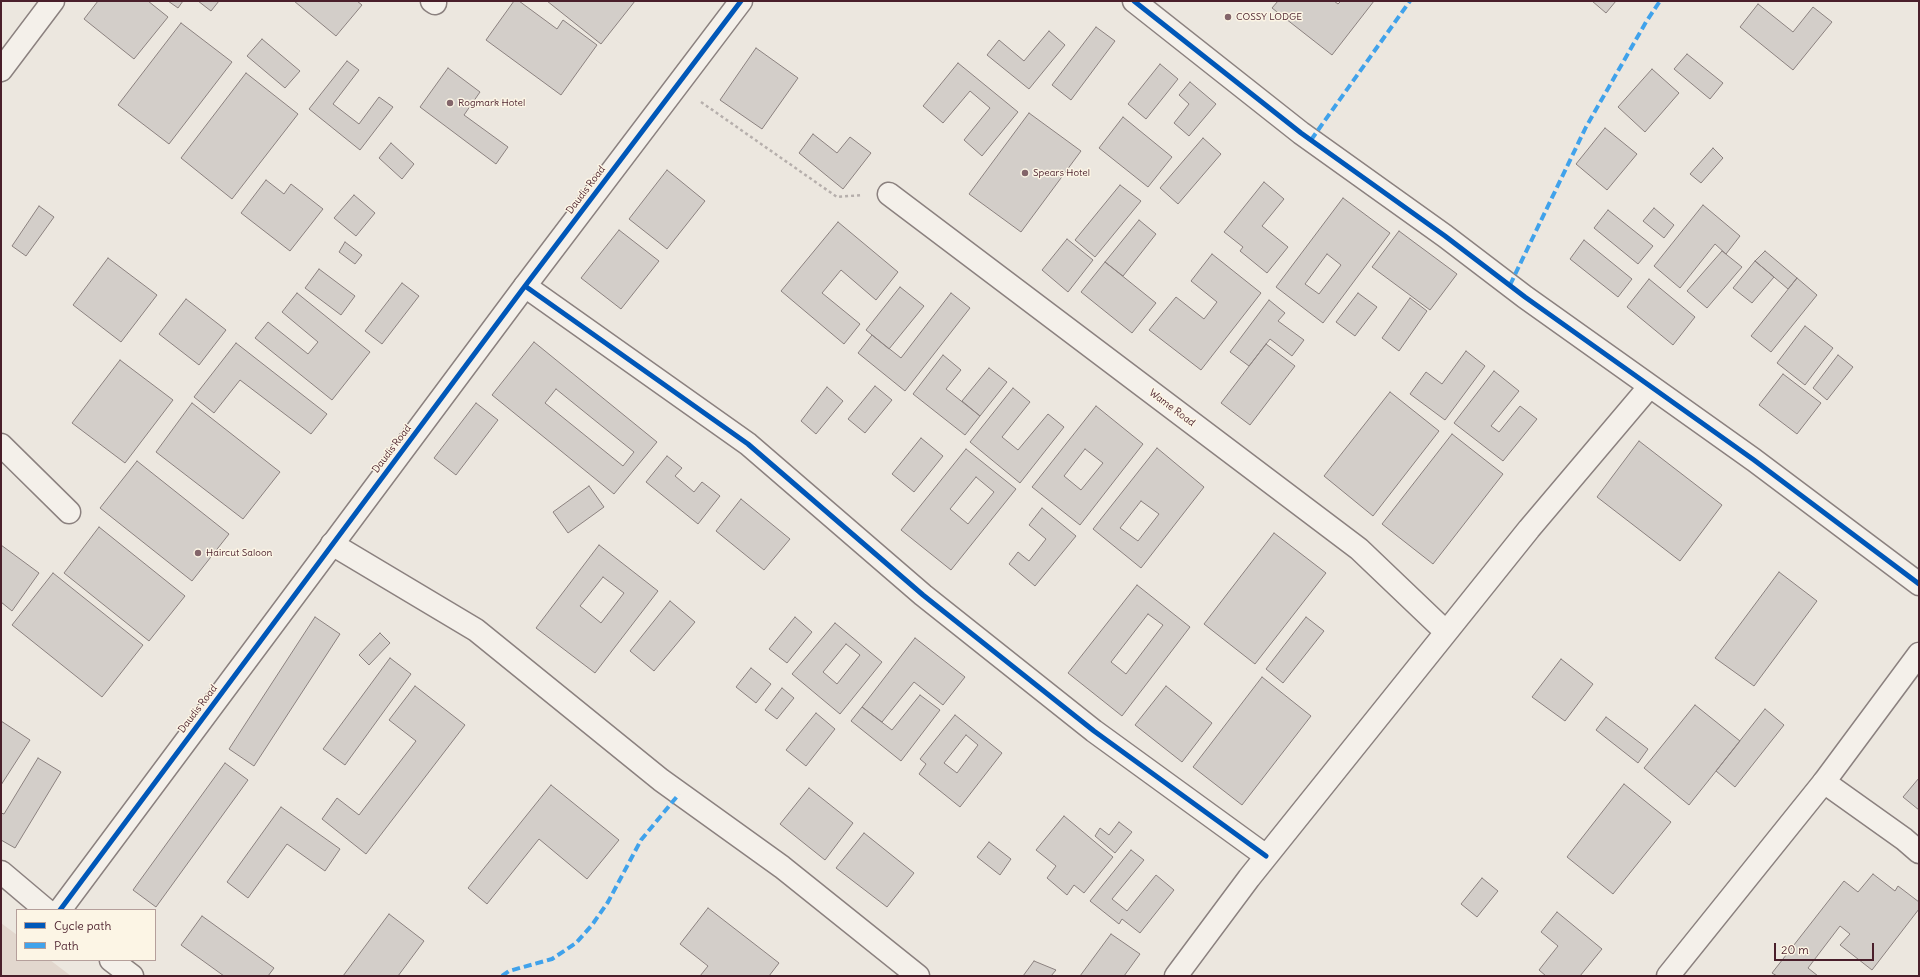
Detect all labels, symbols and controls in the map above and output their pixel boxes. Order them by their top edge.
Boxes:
place label: COSSY LODGE [1236,11,1302,23]
marker: COSSY LODGE [1223,12,1233,22]
place label: Rogmark Hotel [458,97,525,109]
marker: Rogmark Hotel [445,98,455,108]
street label: Daudis Road [564,164,608,216]
place label: Spears Hotel [1033,167,1090,179]
marker: Spears Hotel [1020,168,1030,178]
street label: Wame Road [1147,387,1197,429]
street label: Daudis Road [370,423,414,475]
place label: Haircut Saloon [206,547,272,559]
marker: Haircut Saloon [193,548,203,558]
street label: Daudis Road [176,683,220,735]
legend [16,909,156,961]
text: Cycle path [54,918,111,933]
scale bar [1776,935,1876,961]
text: Path [54,938,79,953]
text: 20 m [1781,942,1809,957]

